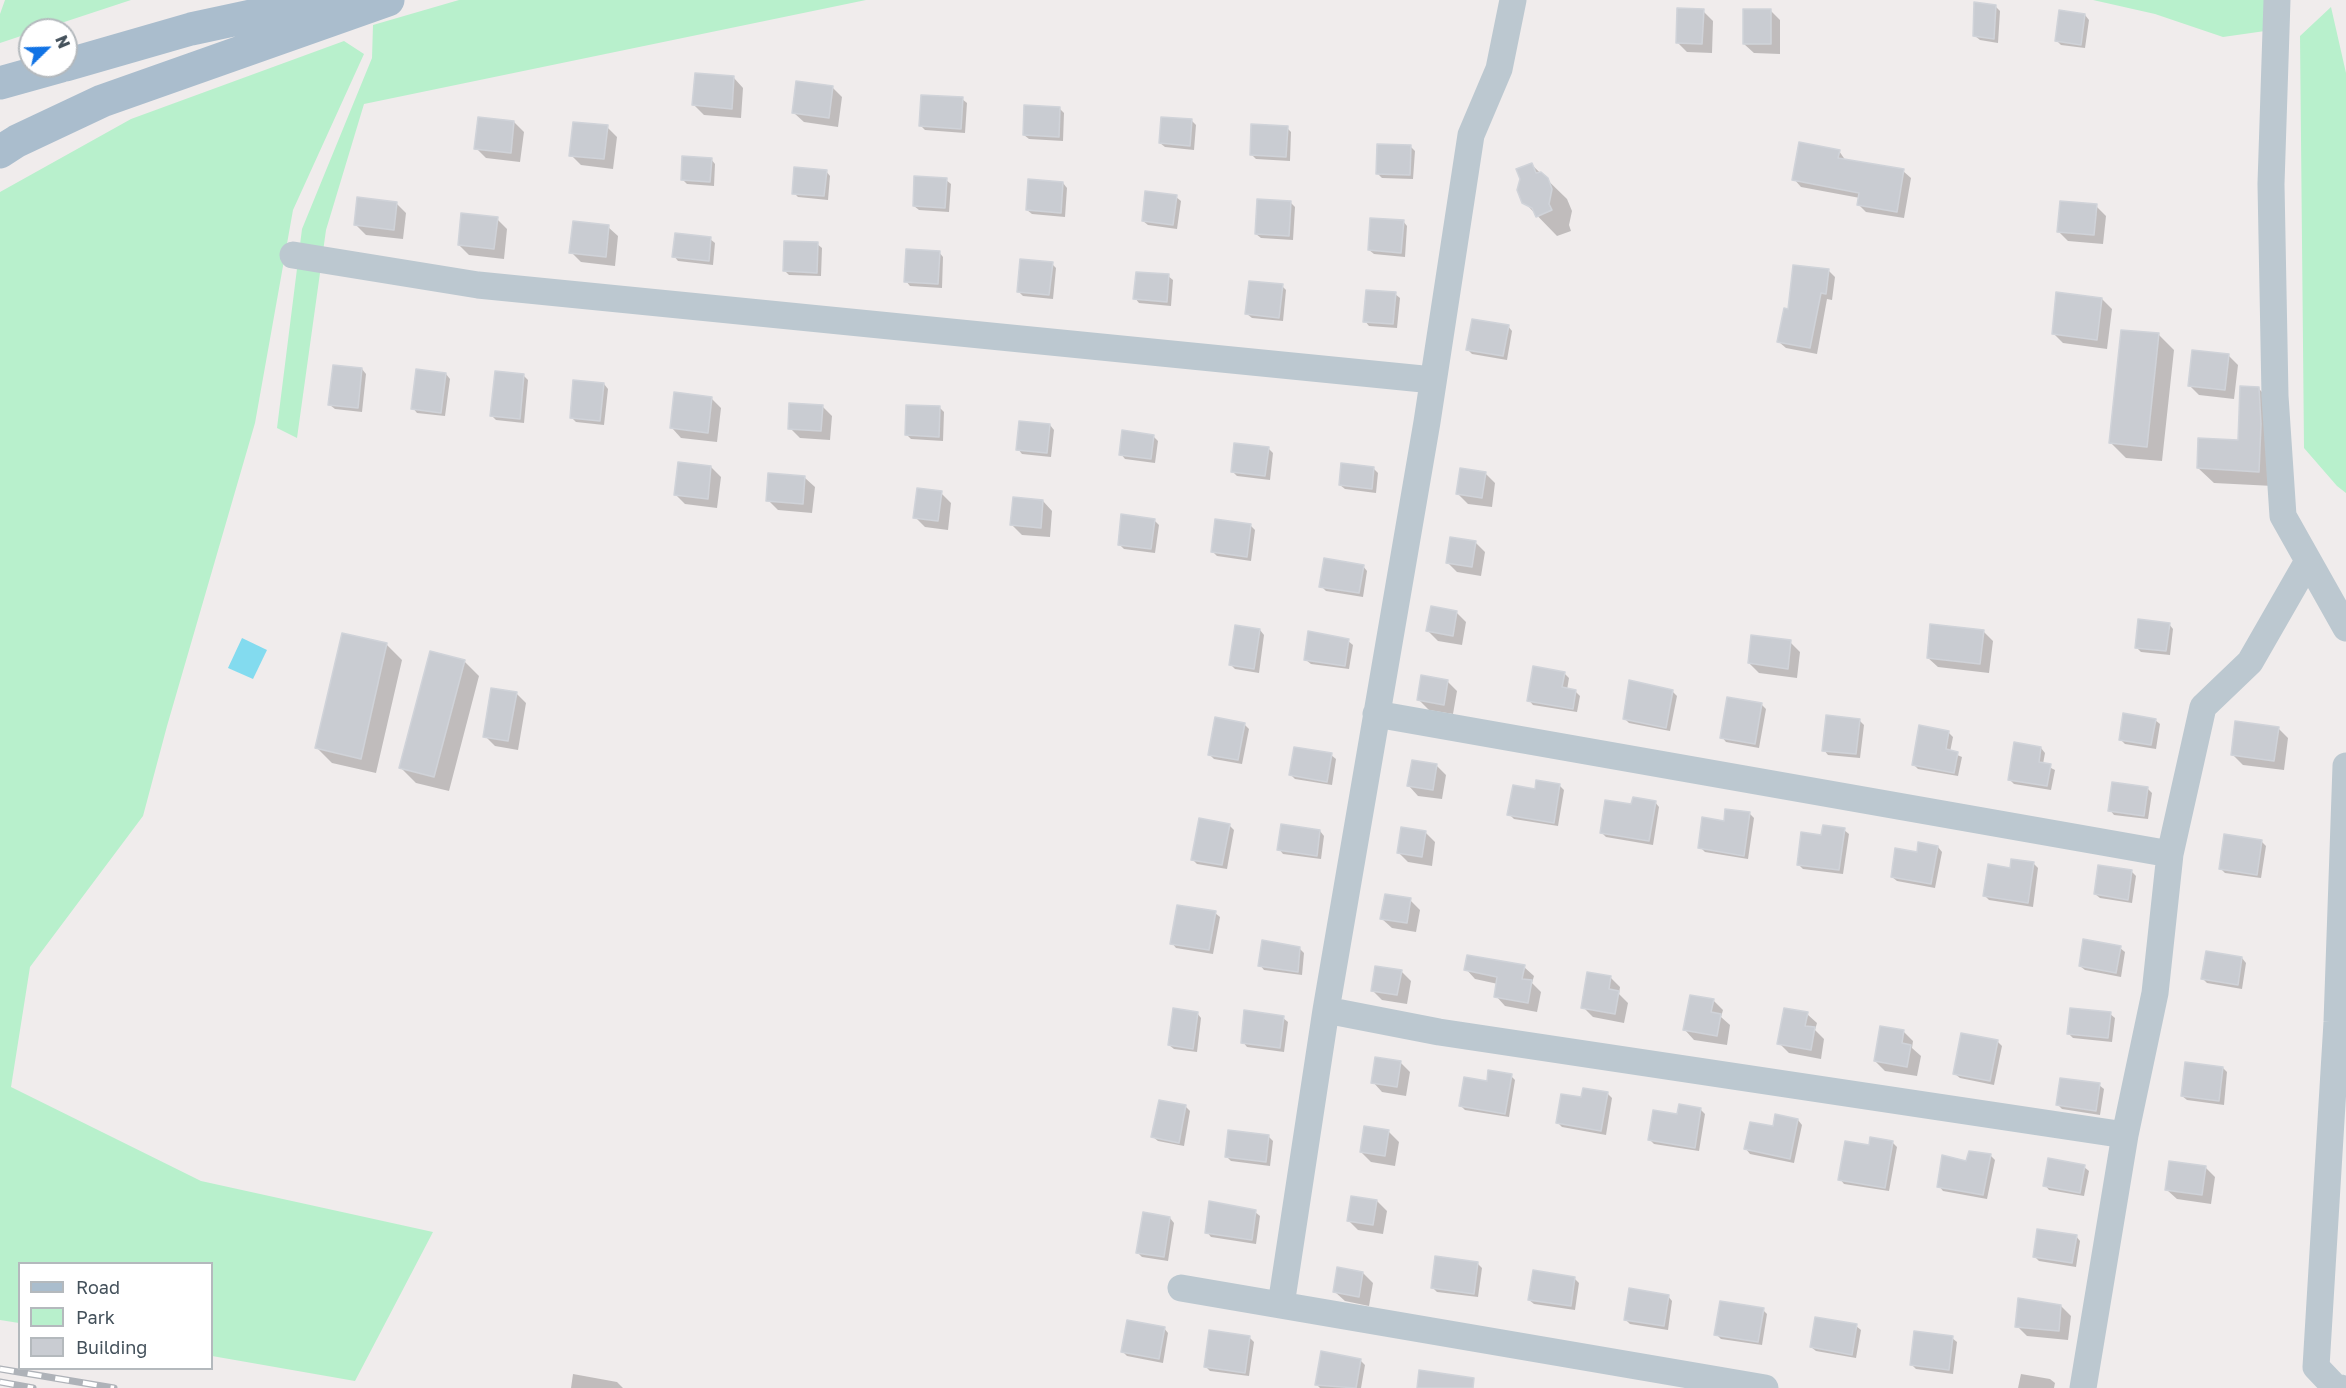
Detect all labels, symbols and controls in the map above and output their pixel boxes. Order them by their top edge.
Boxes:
north arrow [18,18,78,78]
text: N [51,32,74,51]
legend [18,1262,213,1370]
text: Road [76,1276,120,1298]
text: Park [76,1306,115,1328]
text: Building [76,1336,147,1358]

